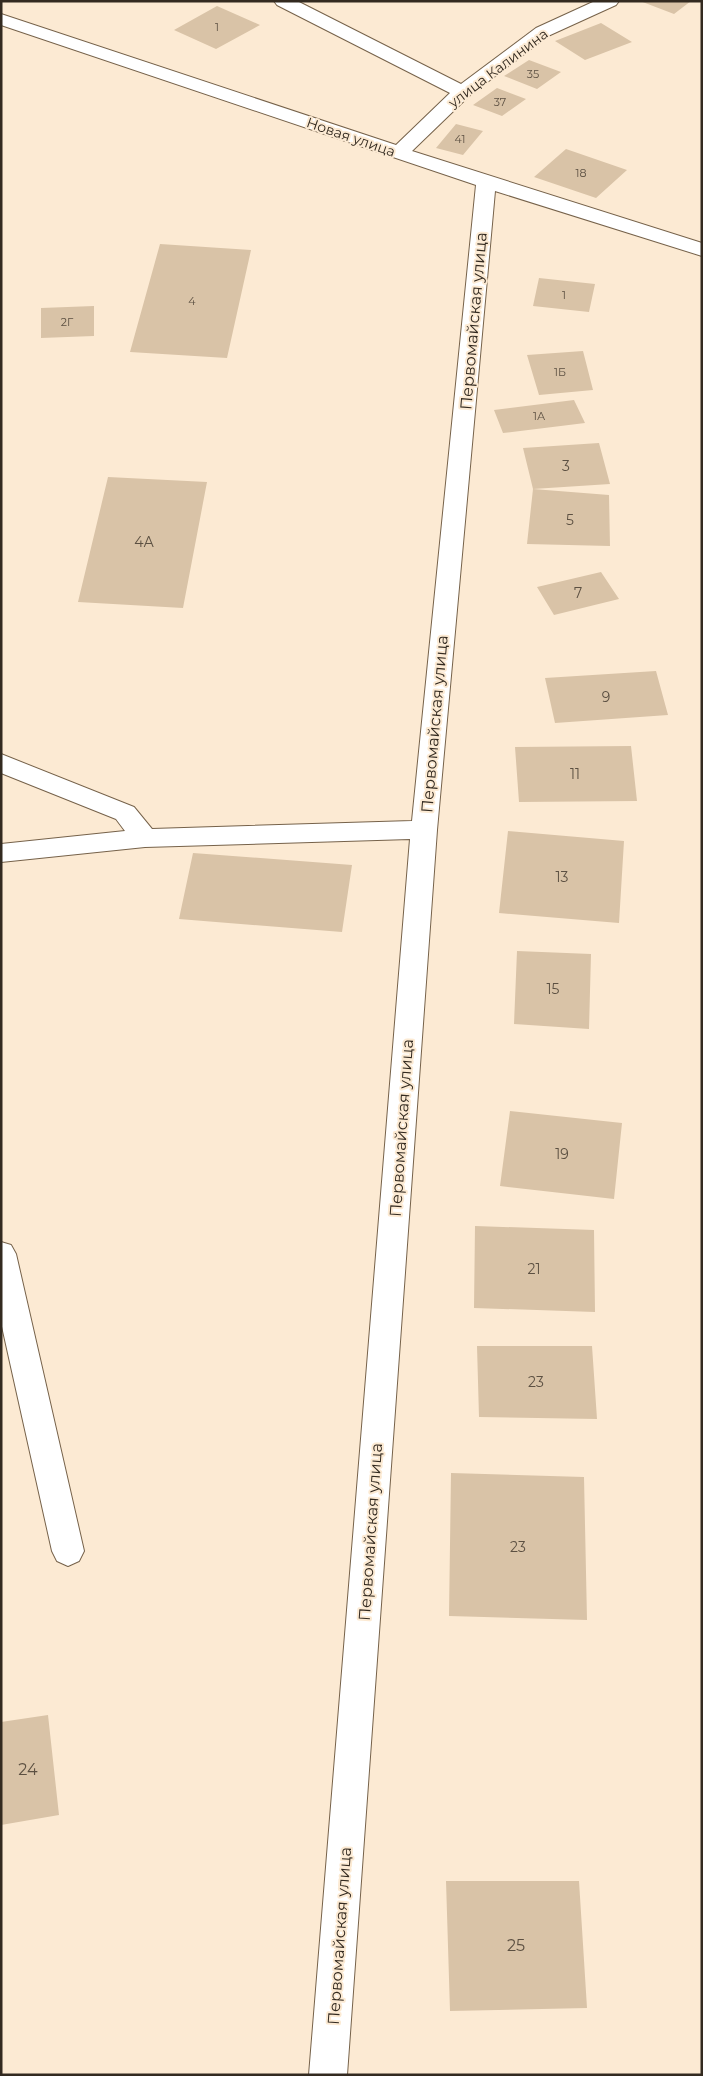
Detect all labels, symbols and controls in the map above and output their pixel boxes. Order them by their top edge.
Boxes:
house number: 1 [215,20,219,34]
street label: улица Калинина [444,25,551,112]
house number: 35 [527,67,539,81]
house number: 37 [494,95,506,109]
street label: Новая улица [304,113,398,161]
house number: 41 [455,132,465,146]
house number: 18 [576,166,587,180]
street label: Первомайская улица [456,231,491,411]
house number: 1 [562,288,566,302]
house number: 4 [188,294,196,308]
house number: 2Г [61,315,74,329]
house number: 1Б [554,365,566,379]
house number: 1А [533,409,546,423]
house number: 3 [562,457,570,475]
house number: 5 [566,511,574,529]
house number: 4А [134,533,154,551]
house number: 7 [574,584,582,602]
street label: Первомайская улица [417,634,452,814]
house number: 9 [602,688,610,706]
house number: 11 [570,765,580,783]
house number: 13 [556,868,569,886]
house number: 15 [547,980,560,998]
street label: Первомайская улица [386,1038,417,1218]
house number: 19 [555,1145,569,1163]
house number: 21 [527,1260,541,1278]
house number: 23 [528,1373,544,1391]
street label: Первомайская улица [355,1442,386,1622]
house number: 23 [510,1538,526,1556]
house number: 24 [18,1760,38,1779]
street label: Первомайская улица [324,1846,355,2026]
house number: 25 [507,1936,525,1955]

